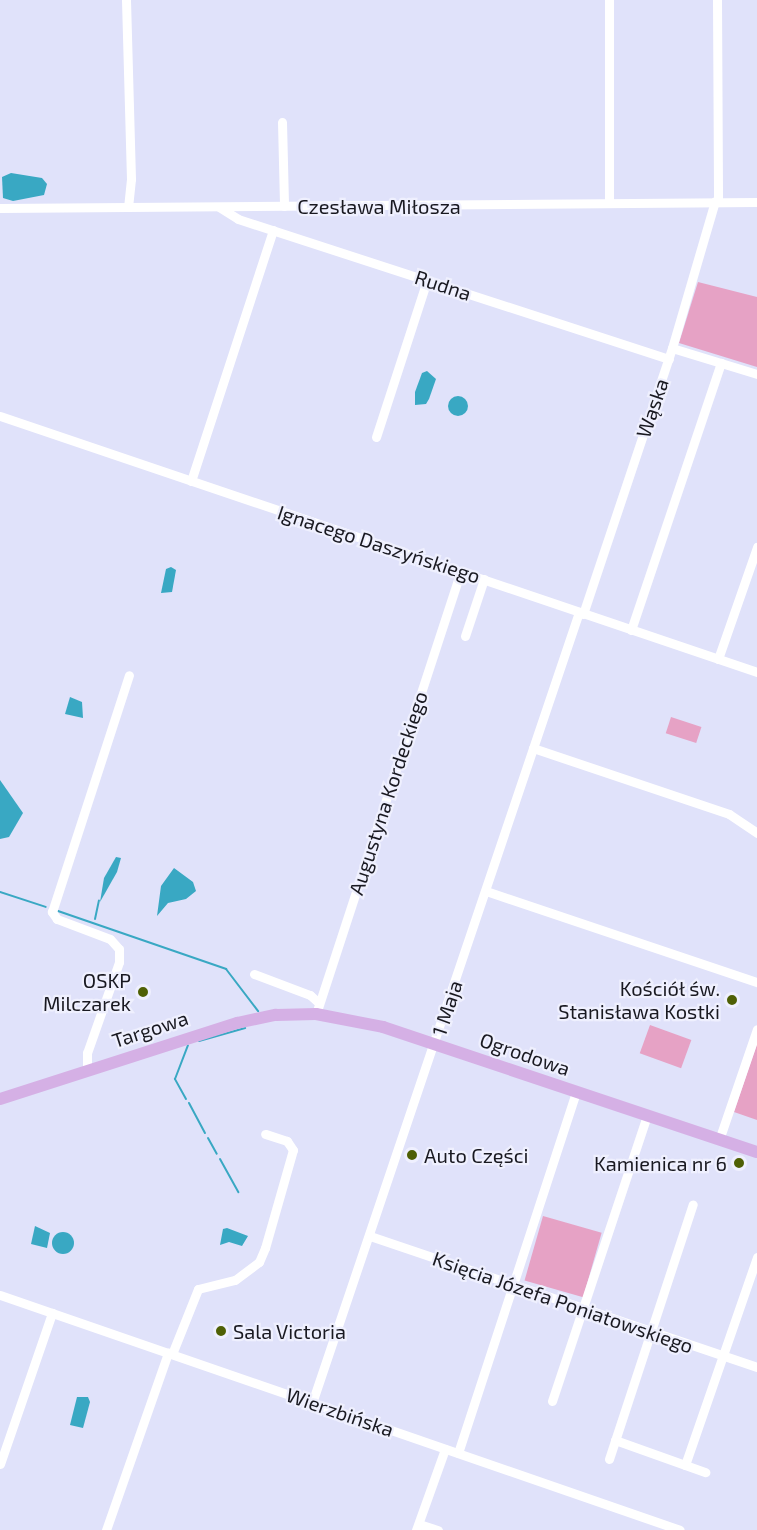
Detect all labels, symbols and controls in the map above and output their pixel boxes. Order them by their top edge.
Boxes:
street label: Czesława Miłosza [297,194,461,218]
street label: Rudna [412,265,474,305]
street label: Wąska [631,375,673,441]
street label: Ignacego Daszyńskiego [275,500,483,588]
street label: Augustyna Kordeckiego [344,688,432,898]
place label: OSKP Milczarek [43,969,131,1016]
place label: Kościół św. Stanisława Kostki [558,976,720,1023]
street label: 1 Maja [427,977,467,1039]
marker: OSKP Milczarek [136,985,150,999]
marker: Kościół św. Stanisława Kostki [725,993,739,1007]
street label: Targowa [109,1005,191,1053]
street label: Ogrodowa [477,1027,573,1081]
place label: Auto Części [424,1143,528,1167]
marker: Auto Części [405,1148,419,1162]
place label: Kamienica nr 6 [594,1151,727,1175]
marker: Kamienica nr 6 [732,1156,746,1170]
street label: Księcia Józefa Poniatowskiego [429,1246,697,1358]
place label: Sala Victoria [233,1319,346,1343]
marker: Sala Victoria [214,1324,228,1338]
street label: Wierzbińska [283,1382,397,1442]

